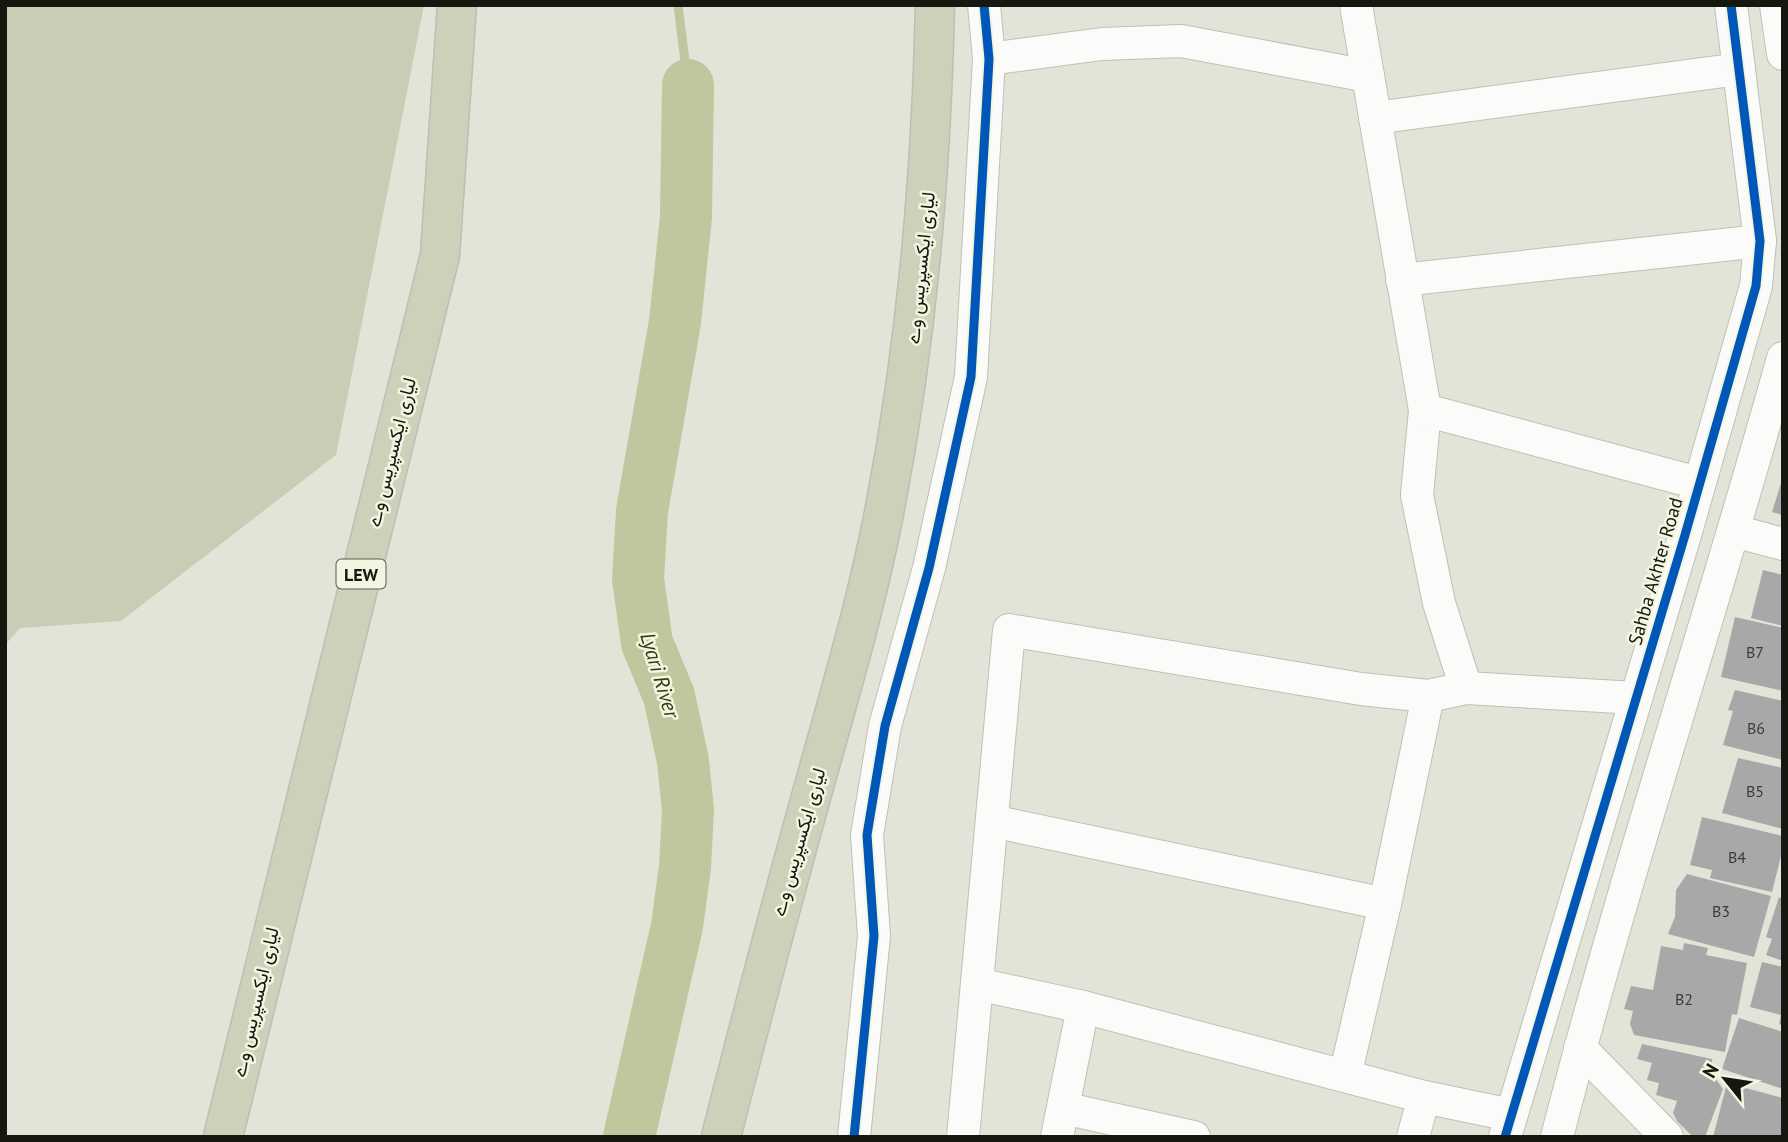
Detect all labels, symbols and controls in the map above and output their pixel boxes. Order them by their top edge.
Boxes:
street label: لیاری ایکسپریس وے [900,191,942,346]
street label: لیاری ایکسپریس وے [361,375,423,530]
street label: Sahba Akhter Road [1622,494,1688,648]
road number: LEW [336,560,386,588]
water label: Lyari River [634,629,686,723]
house number: B7 [1746,642,1764,662]
house number: B6 [1747,718,1765,738]
street label: لیاری ایکسپریس وے [765,765,833,919]
house number: B5 [1746,781,1764,801]
house number: B4 [1728,847,1746,867]
house number: B3 [1712,901,1730,921]
street label: لیاری ایکسپریس وے [226,925,286,1080]
house number: B2 [1675,989,1693,1009]
north arrow [1690,1044,1760,1114]
text: N [1697,1059,1724,1082]

